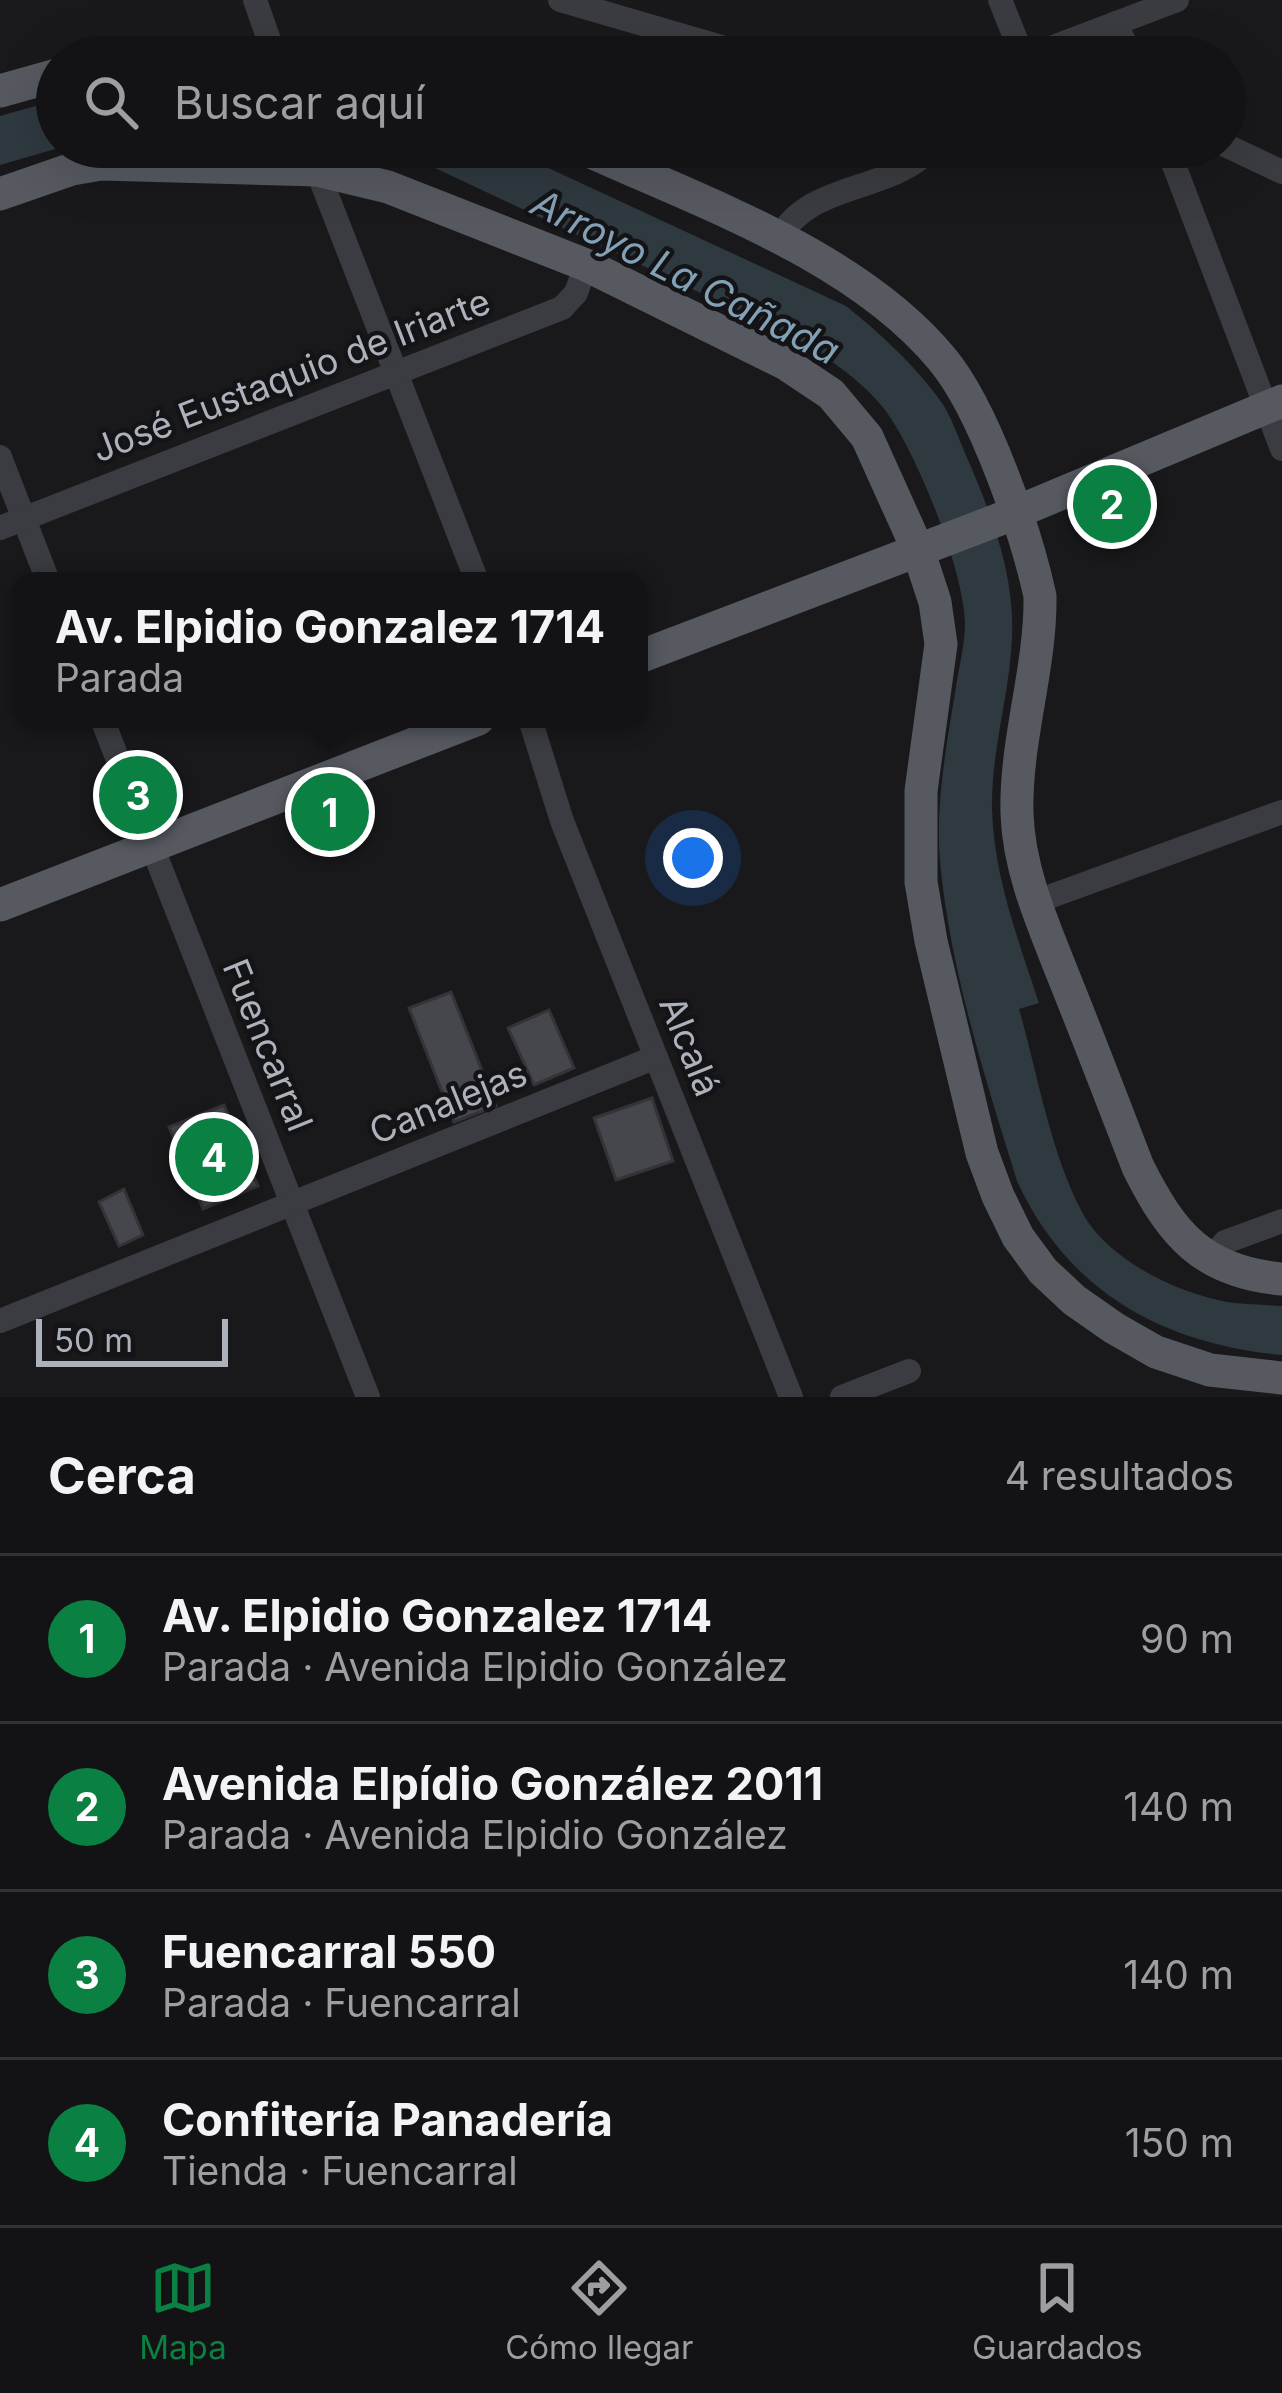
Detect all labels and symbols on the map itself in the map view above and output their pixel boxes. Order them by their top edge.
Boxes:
water label: Arroyo La Cañada [524,178,848,374]
street label: José Eustaquio de Iriarte [86,279,496,471]
pin: 2 [1073,459,1151,549]
pin: 3 [99,750,177,840]
pin: 1 [291,767,369,857]
your location [663,828,723,888]
street label: Fuencarral [214,953,322,1137]
street label: Alcalá [650,990,730,1102]
street label: Canalejas [363,1051,533,1153]
pin: 4 [175,1112,253,1202]
scale bar [36,1313,228,1366]

